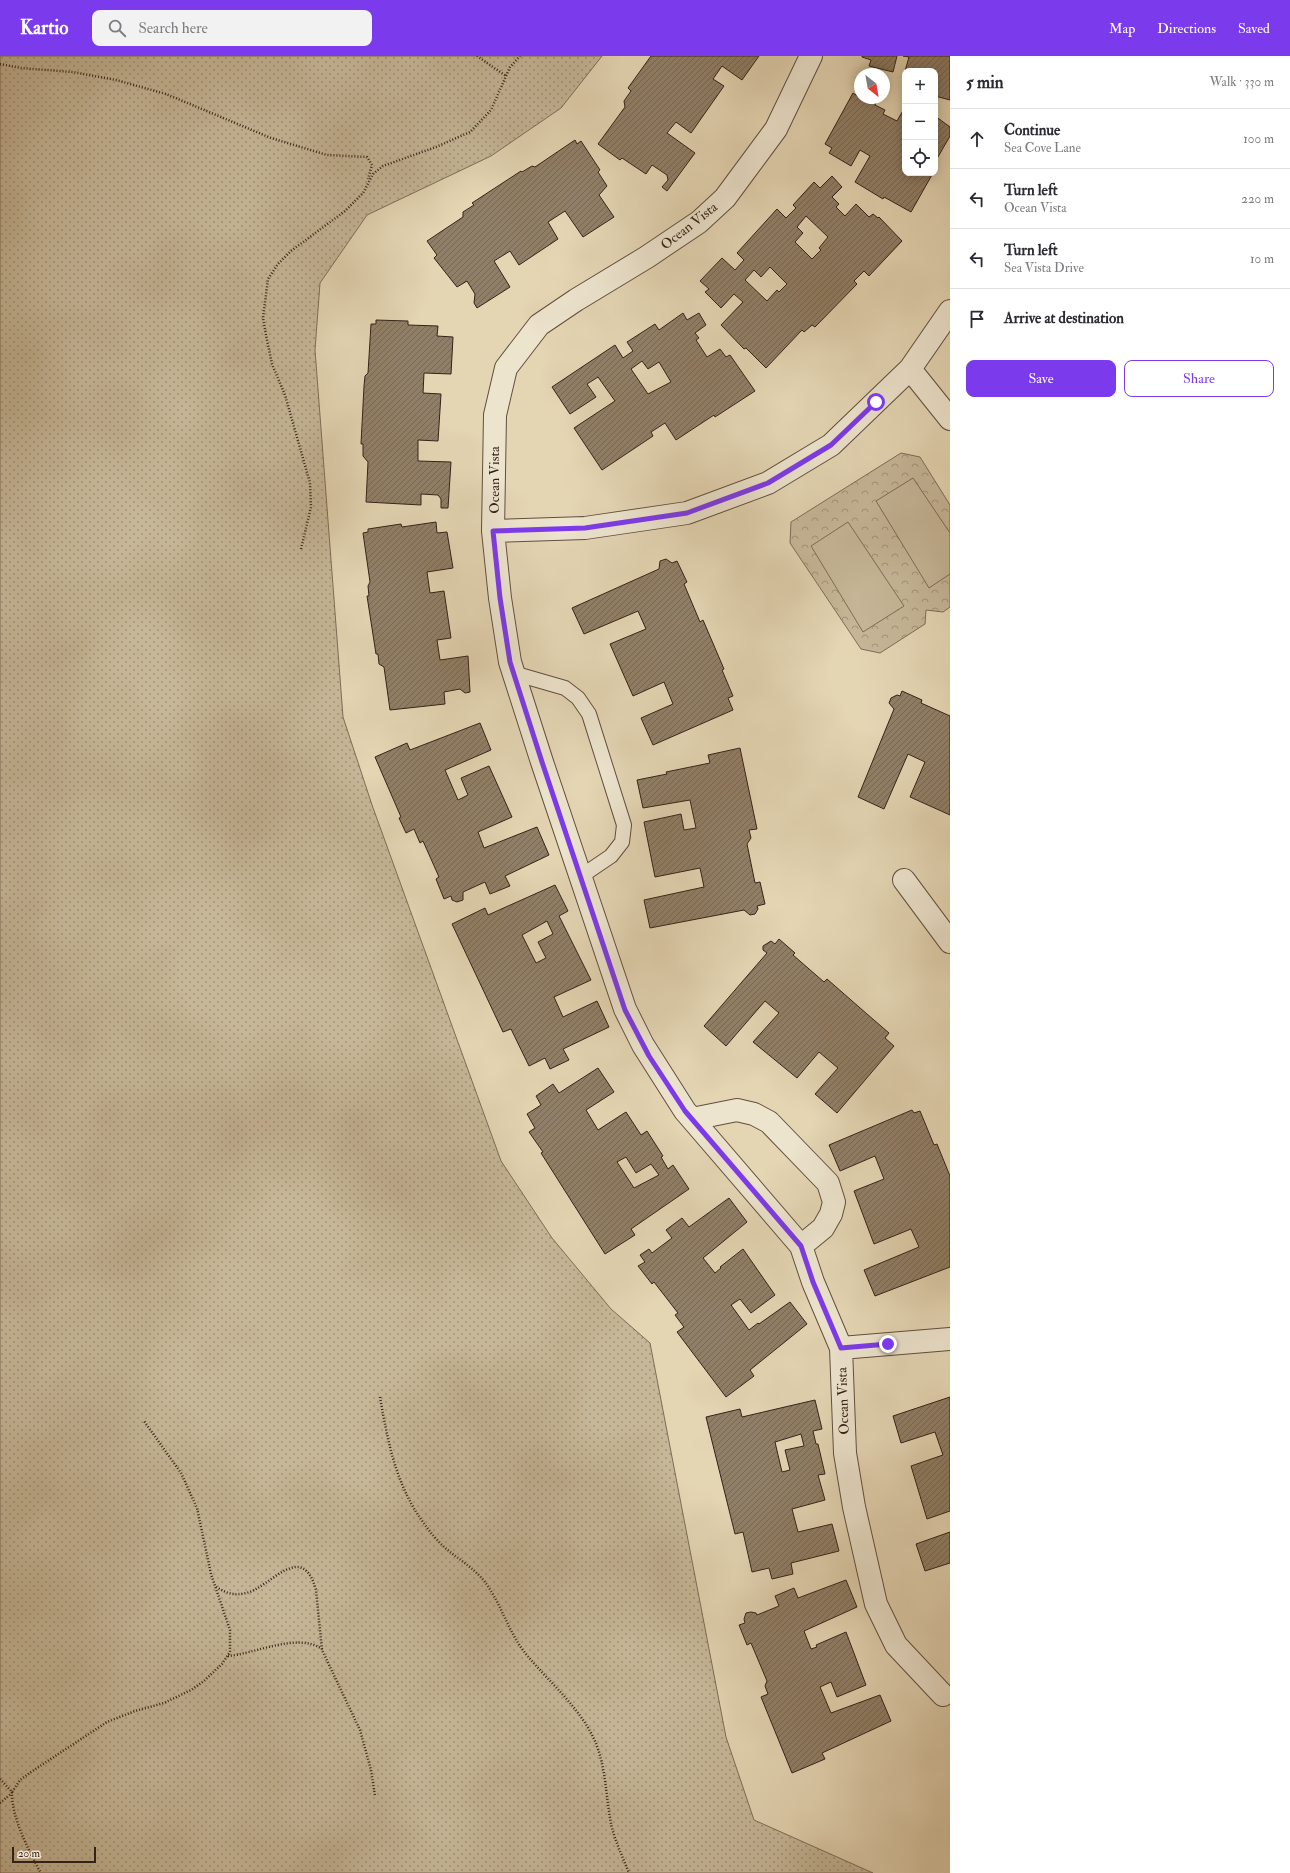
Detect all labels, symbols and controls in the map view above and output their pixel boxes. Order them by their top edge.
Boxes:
search box [92,10,372,46]
text: Kartio [20,16,68,40]
icon: search [106,17,128,39]
text: Search here [138,19,208,38]
text: Map [1109,20,1135,37]
text: Directions [1157,20,1216,37]
text: Saved [1238,20,1270,37]
north arrow [854,68,890,104]
map controls [902,68,938,176]
button: + [902,68,938,104]
text: 5 min [966,72,1004,93]
text: Walk · 330 m [1210,74,1274,90]
button: − [902,104,938,140]
text: Continue [1004,121,1060,140]
icon: ahead [966,128,988,150]
text: 100 m [1243,131,1274,147]
button: locate [902,140,938,176]
text: Sea Cove Lane [1004,140,1081,156]
text: Turn left [1004,181,1058,200]
icon: left [966,188,988,210]
text: 220 m [1241,191,1274,207]
street label: Ocean Vista [657,198,721,253]
text: Ocean Vista [1004,200,1067,216]
text: Turn left [1004,241,1058,260]
icon: left [966,248,988,270]
text: 10 m [1250,251,1274,267]
text: Sea Vista Drive [1004,260,1084,276]
icon: arrive [966,308,988,330]
text: Arrive at destination [1004,309,1124,328]
button: Save [966,360,1116,397]
button: Share [1124,360,1274,397]
route start [867,393,885,411]
street label: Ocean Vista [486,446,503,514]
route end [879,1335,897,1353]
street label: Ocean Vista [833,1367,853,1435]
scale bar [12,1845,96,1864]
text: 20 m [18,1847,40,1860]

